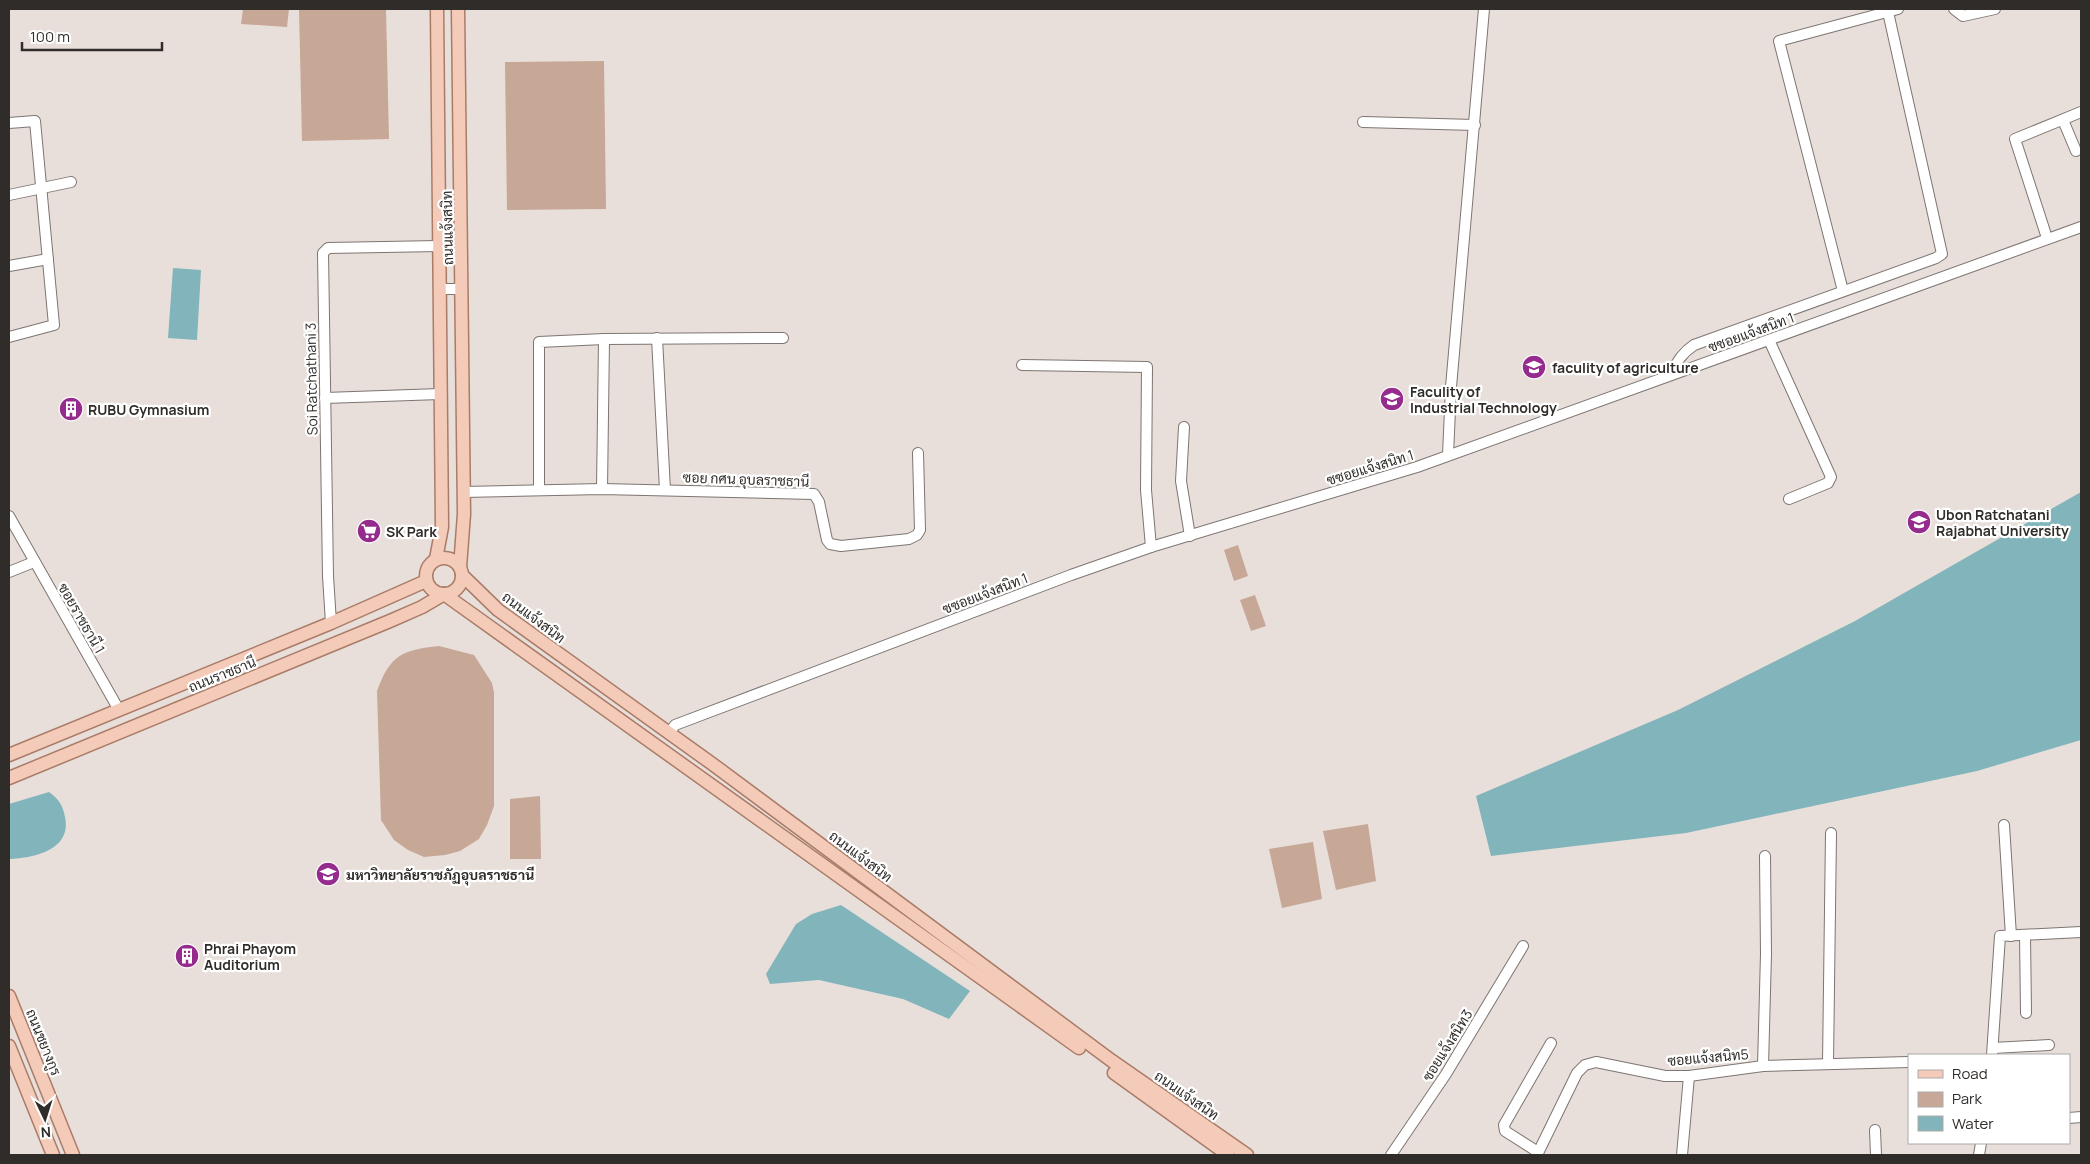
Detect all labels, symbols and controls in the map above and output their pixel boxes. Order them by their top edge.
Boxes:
scale bar [22,20,162,52]
text: 100 m [30,26,70,47]
street label: ถนนแจ้งสนิท [437,191,457,265]
street label: ซซอยแจ้งสนิท 1 [1705,308,1797,356]
street label: Soi Ratchathani 3 [301,323,321,435]
school or university icon: faculity of agriculture [1521,354,1547,380]
place label: faculity of agriculture [1552,358,1699,377]
place label: Faculity of Industrial Technology [1410,382,1557,417]
school or university icon: Faculity of Industrial Technology [1379,386,1405,412]
building icon: RUBU Gymnasium [58,396,84,422]
place label: RUBU Gymnasium [88,400,209,419]
street label: ซซอยแจ้งสนิท 1 [1324,445,1416,489]
street label: ซอย กศน อุบลราชธานี [682,467,810,492]
place label: Ubon Ratchatani Rajabhat University [1936,505,2069,540]
school or university icon: Ubon Ratchatani Rajabhat University [1906,509,1932,535]
supermarket icon: SK Park [356,518,382,544]
place label: SK Park [386,522,437,541]
street label: ซซอยแจ้งสนิท 1 [939,568,1031,618]
street label: ซอยราชธานี 1 [54,579,110,657]
street label: ถนนแจ้งสนิท [499,587,569,647]
street label: ถนนราชธานี [185,652,259,696]
street label: ถนนแจ้งสนิท [826,826,896,886]
school or university icon: มหาวิทยาลัยราชภัฏอุบลราชธานี [315,861,341,887]
place label: มหาวิทยาลัยราชภัฏอุบลราชธานี [346,865,534,886]
place label: Phrai Phayom Auditorium [204,939,296,974]
building icon: Phrai Phayom Auditorium [174,943,200,969]
street label: ถนนชยางกูร [21,1006,66,1079]
street label: ซอยแจ้งสนิท3 [1417,1006,1477,1084]
street label: ซอยแจ้งสนิท5 [1667,1044,1749,1070]
legend [1908,1054,2070,1144]
text: Road [1952,1063,1988,1084]
street label: ถนนแจ้งสนิท [1151,1066,1223,1124]
text: Park [1952,1088,1982,1109]
north arrow [20,1094,70,1144]
text: Water [1952,1113,1994,1134]
text: N [40,1123,52,1142]

